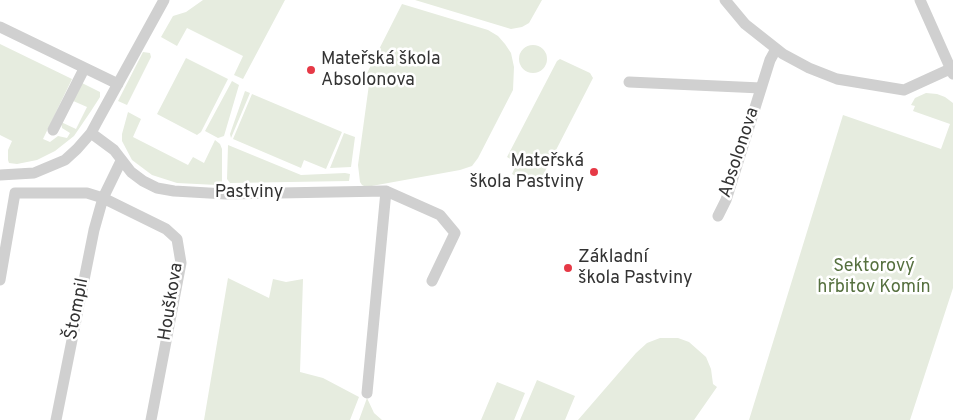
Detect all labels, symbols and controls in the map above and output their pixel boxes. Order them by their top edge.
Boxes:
place label: Mateřská škola Absolonova [321,49,441,92]
marker: Mateřská škola Absolonova [305,64,317,76]
street label: Absolonova [715,105,765,201]
place label: Mateřská škola Pastviny [469,151,584,193]
marker: Mateřská škola Pastviny [588,166,600,178]
street label: Pastviny [215,182,283,204]
place label: Základní škola Pastviny [578,247,693,290]
park label: Sektorový hřbitov Komín [817,256,931,298]
street label: Houškova [155,262,189,342]
marker: Základní škola Pastviny [562,262,574,274]
street label: Štompil [61,276,95,342]

